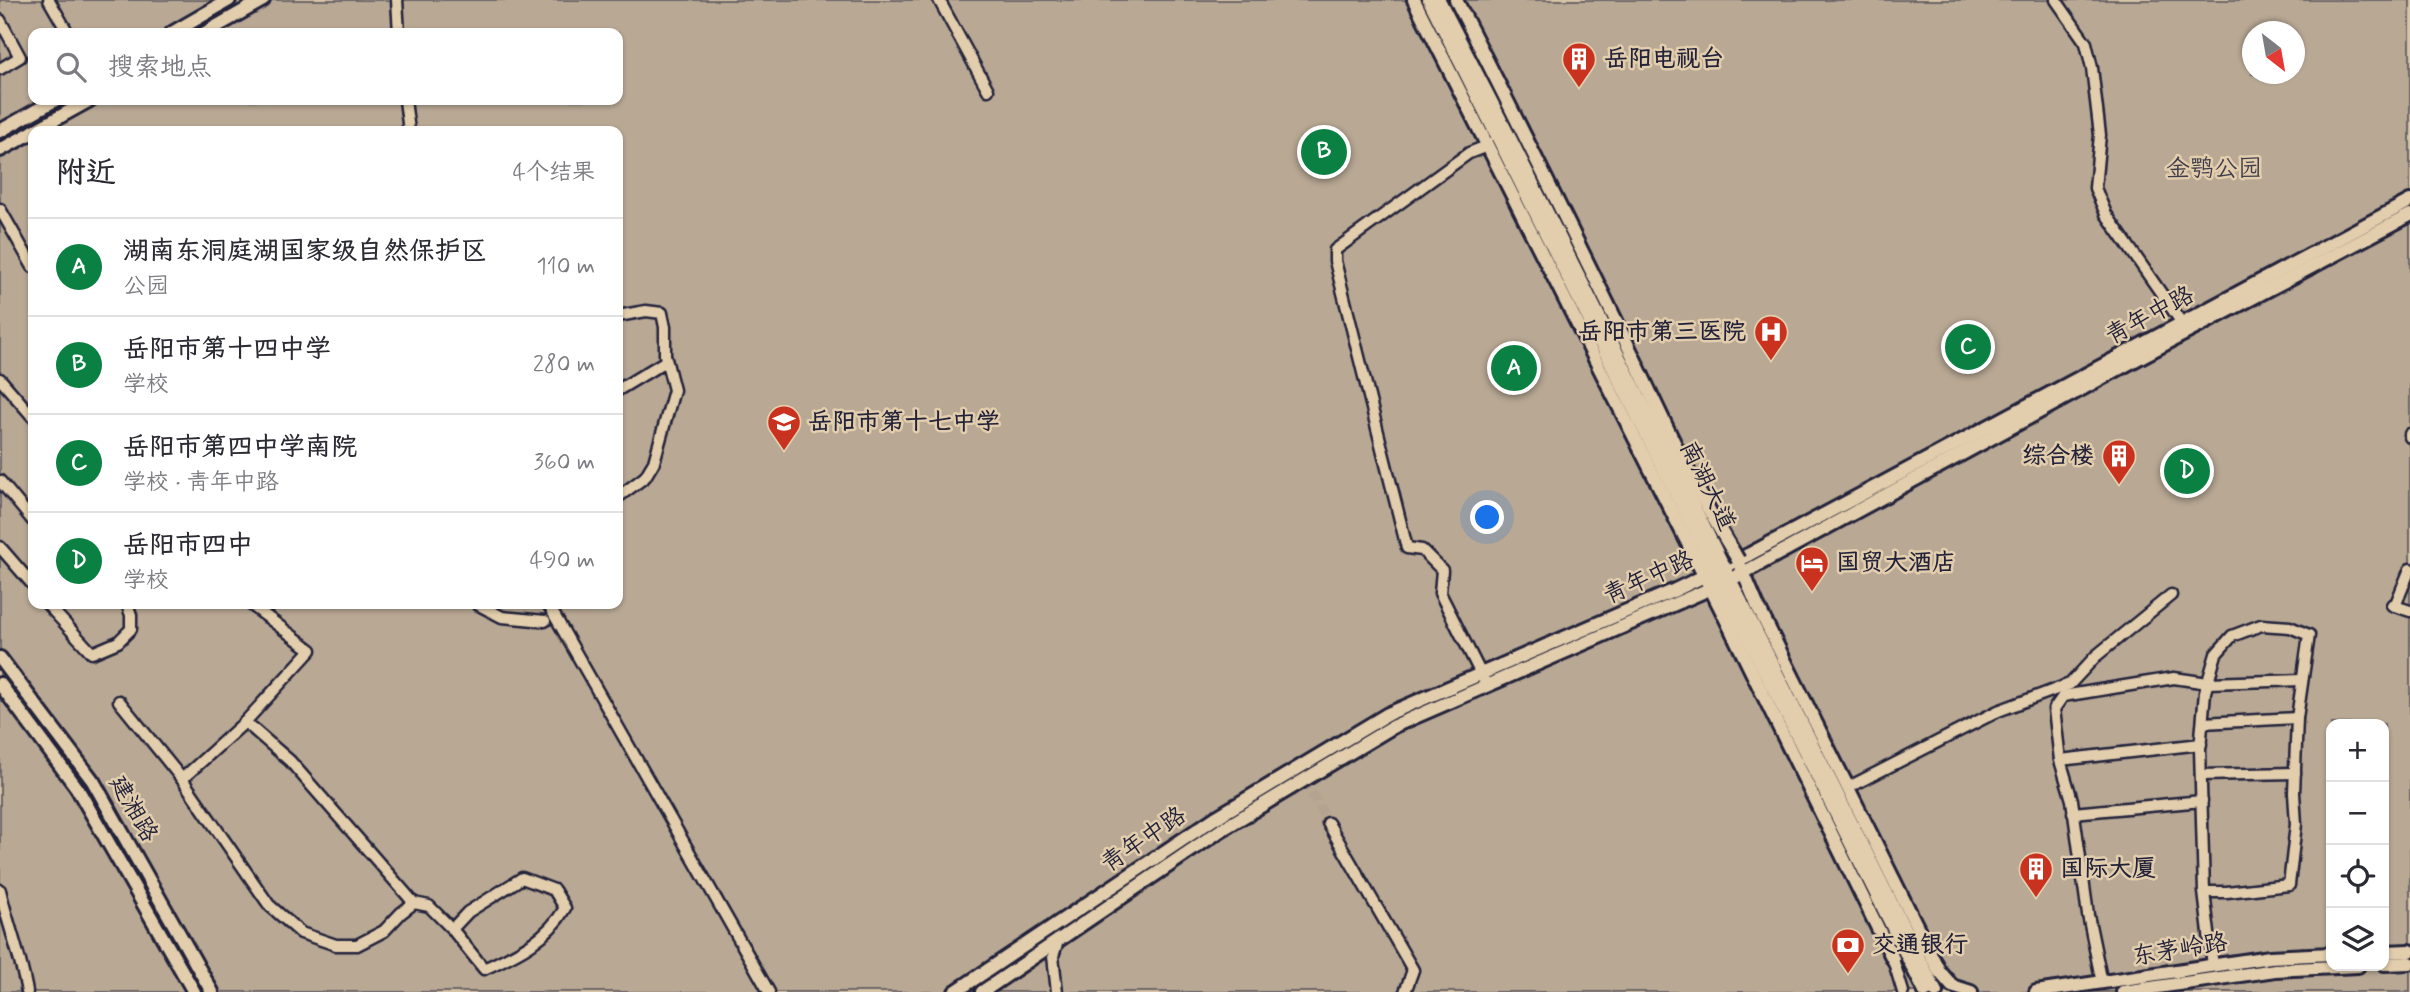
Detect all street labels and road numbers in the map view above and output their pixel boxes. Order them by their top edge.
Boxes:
street label: 青年中路 [2100,280,2200,352]
street label: 南湖大道 [1672,436,1742,536]
street label: 青年中路 [1599,544,1699,612]
street label: 建湘路 [102,770,164,848]
street label: 青年中路 [1096,800,1192,880]
street label: 东茅岭路 [2130,927,2230,973]

